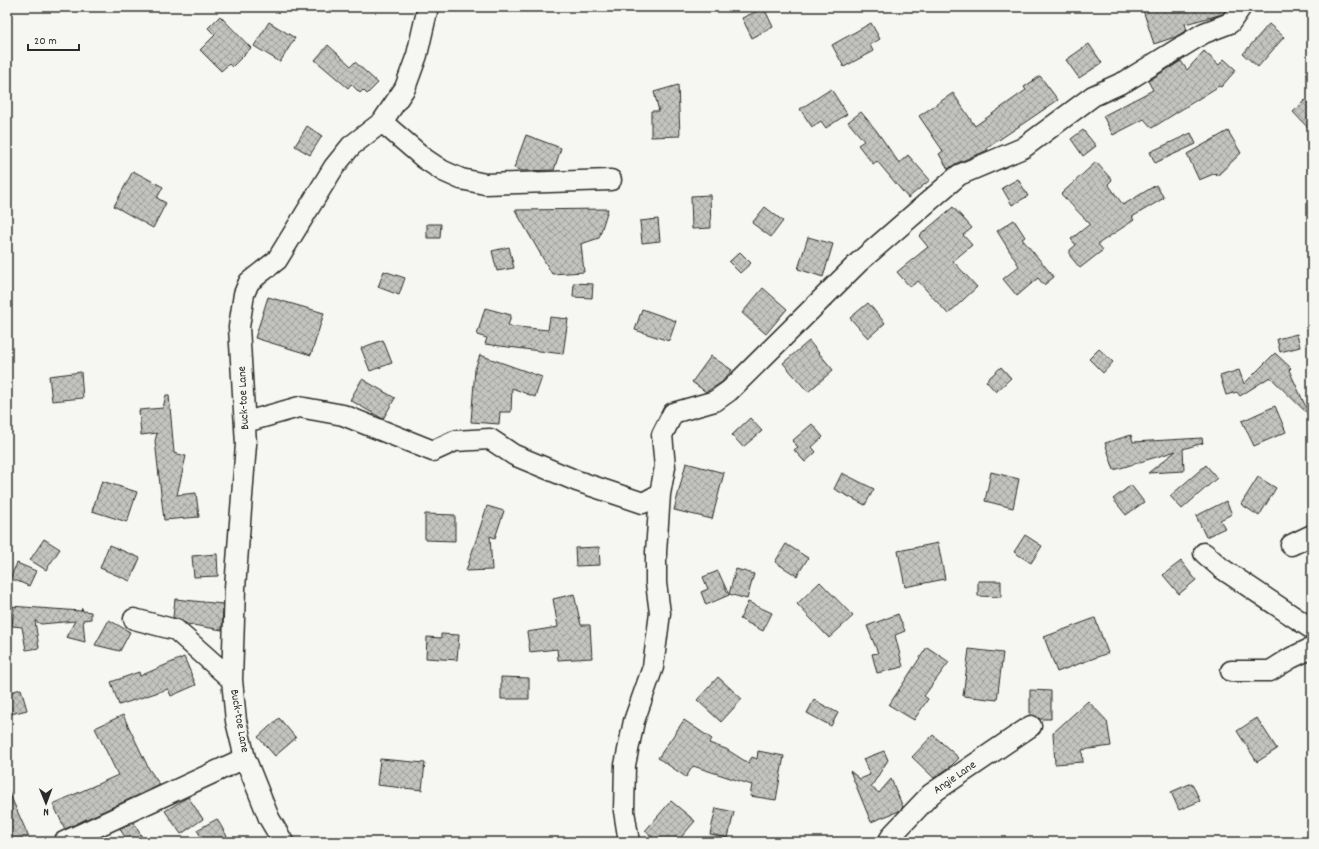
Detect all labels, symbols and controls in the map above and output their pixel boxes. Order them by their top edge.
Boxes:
scale bar [28,26,79,52]
text: 20 m [34,33,57,50]
street label: Buck-toe Lane [234,366,254,430]
street label: Buck-toe Lane [225,688,253,754]
street label: Angie Lane [930,757,980,799]
north arrow [26,783,66,823]
text: N [43,803,49,819]

